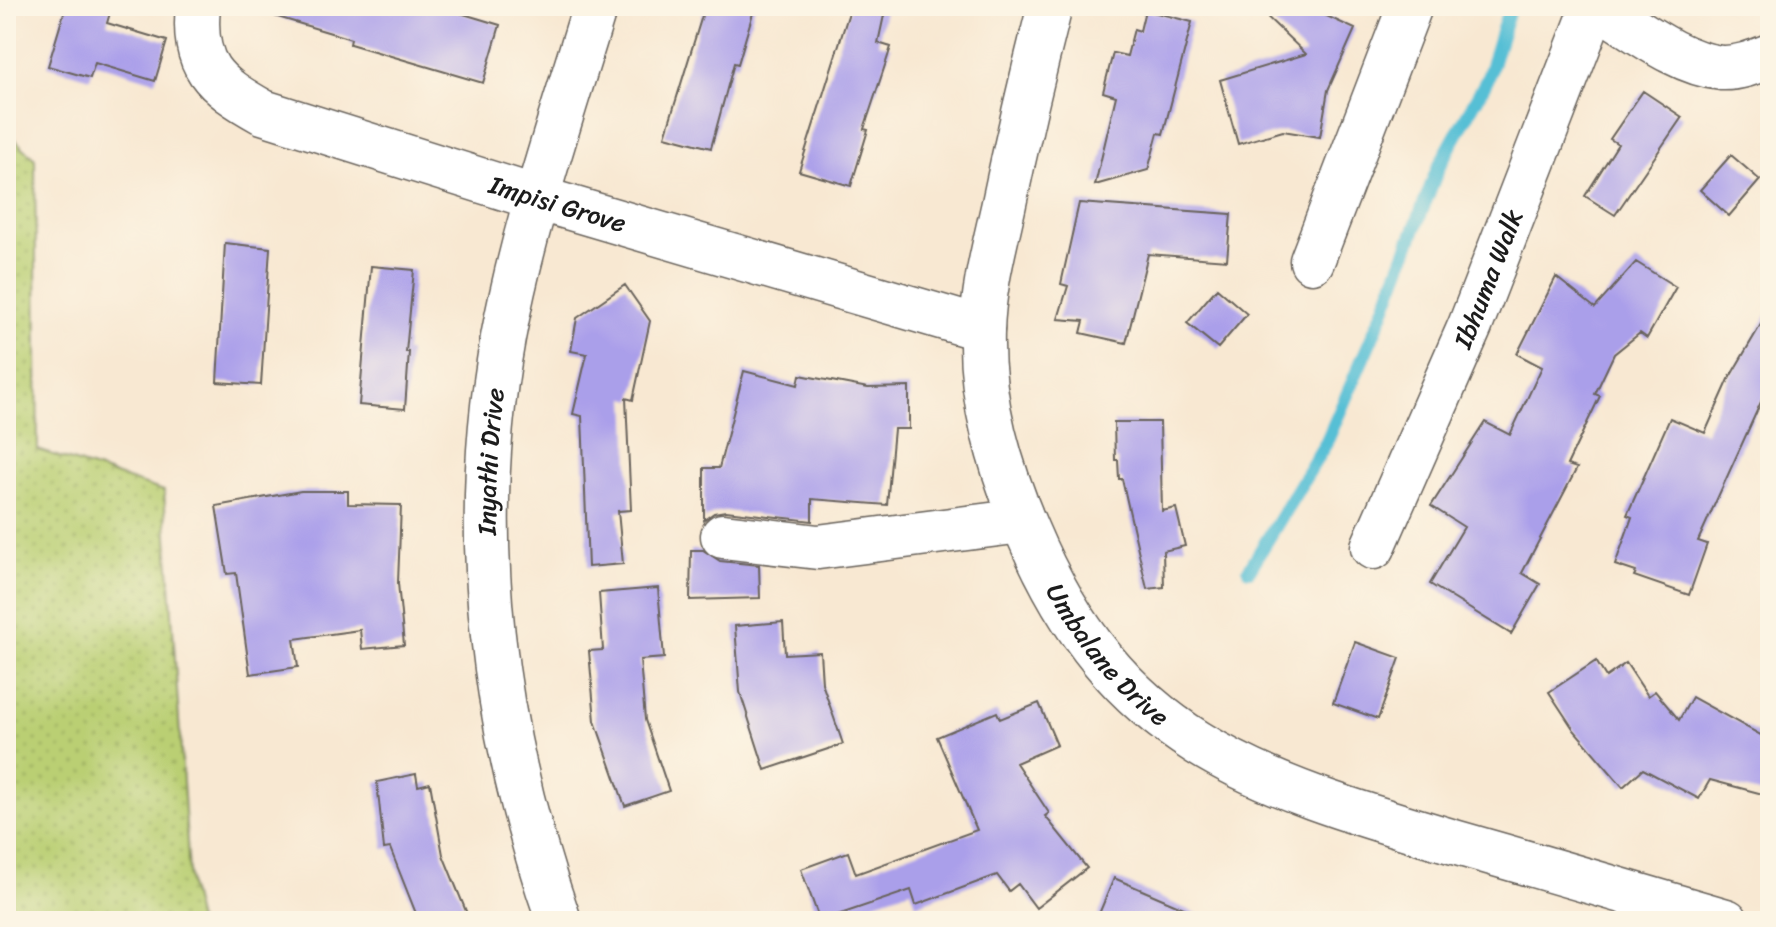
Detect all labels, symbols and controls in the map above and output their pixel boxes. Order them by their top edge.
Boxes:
street label: Impisi Grove [482,161,632,246]
street label: Ibhuma Walk [1439,202,1536,357]
street label: Inyathi Drive [464,385,518,537]
street label: Umbalane Drive [1033,574,1180,739]

